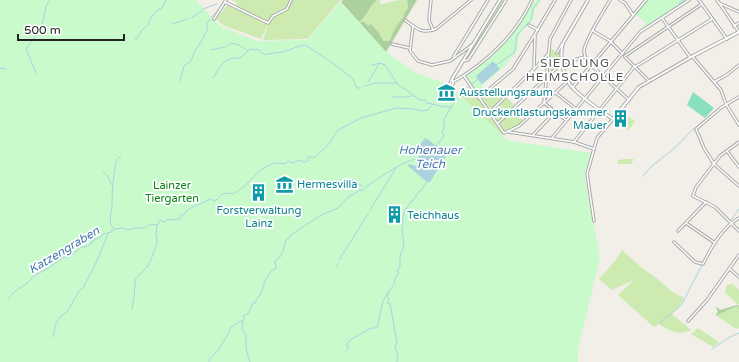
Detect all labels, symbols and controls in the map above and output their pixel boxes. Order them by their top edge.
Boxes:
scale bar [18,16,124,42]
text: 500 m [24,23,61,37]
district label: SIEDLUNG HEIMSCHOLLE [526,56,624,84]
museum icon: Ausstellungsraum [436,82,456,102]
place label: Ausstellungsraum [459,86,553,99]
place label: Druckentlastungskammer Mauer [472,106,608,132]
building icon: Druckentlastungskammer Mauer [610,108,630,128]
water label: Hohenauer Teich [399,143,463,171]
museum icon: Hermesvilla [274,174,294,194]
place label: Hermesvilla [297,178,357,191]
park label: Lainzer Tiergarten [145,179,199,205]
building icon: Forstverwaltung Lainz [249,182,269,202]
place label: Forstverwaltung Lainz [217,204,301,230]
building icon: Teichhaus [384,205,404,225]
place label: Teichhaus [407,209,459,222]
water label: Katzengraben [26,223,102,277]

